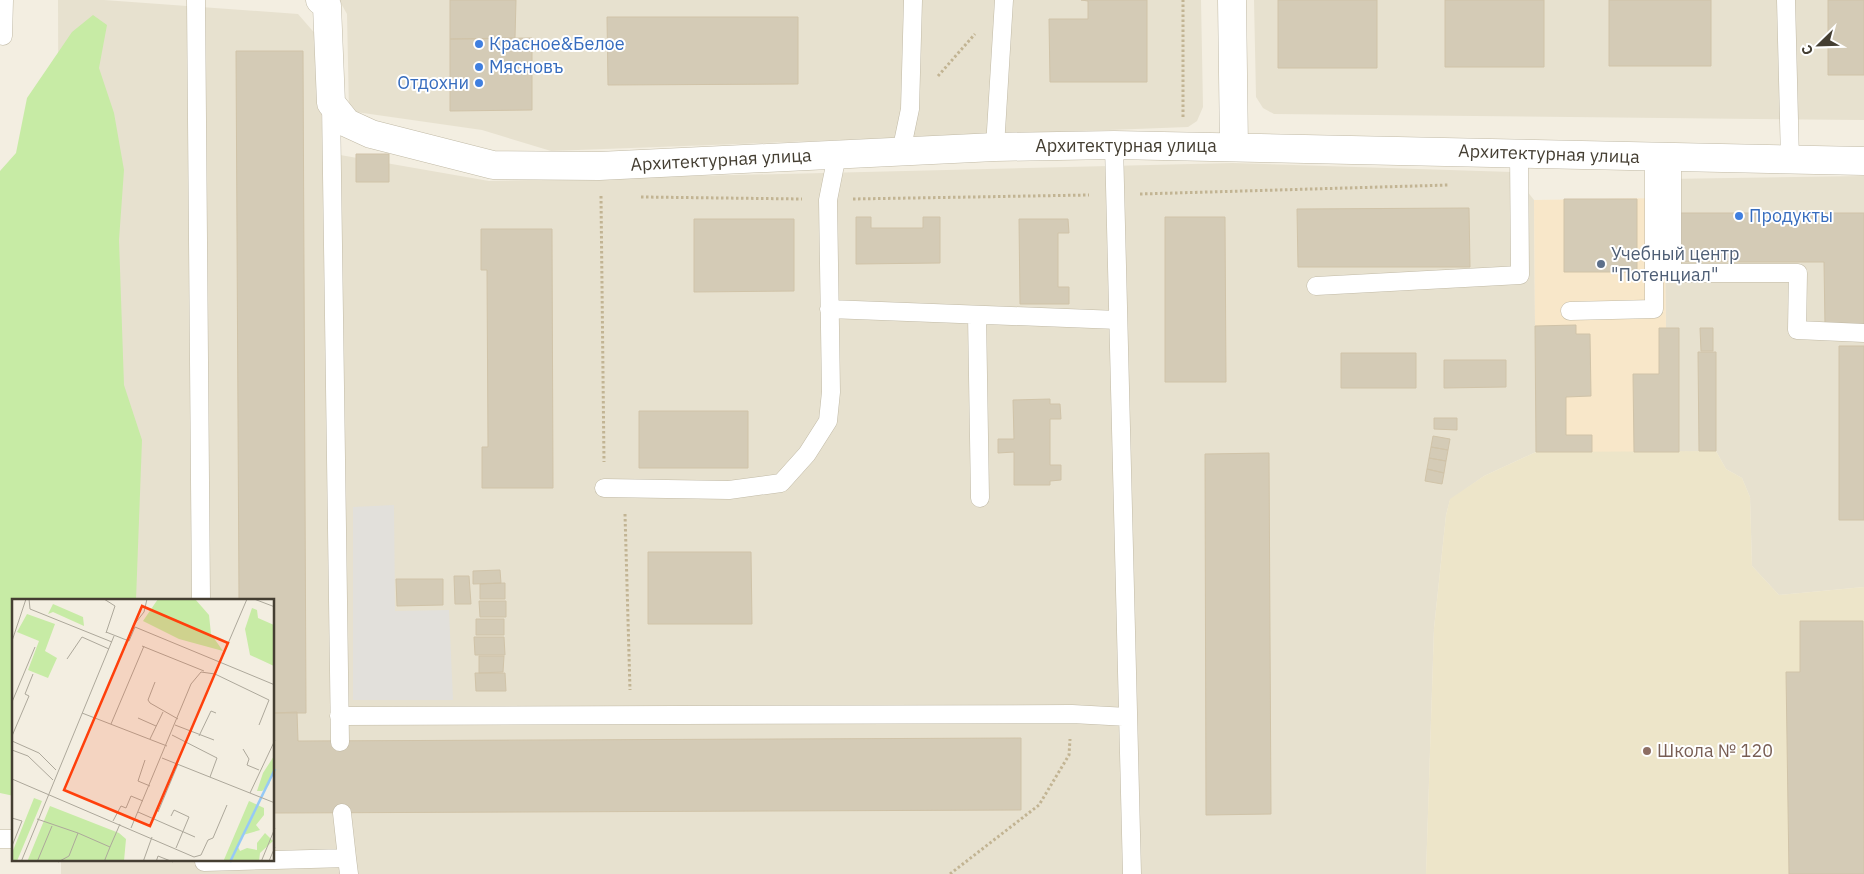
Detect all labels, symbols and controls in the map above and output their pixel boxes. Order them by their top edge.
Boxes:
north arrow [1794,20,1844,70]
place label: Красное&Белое [489,32,625,55]
marker: Красное&Белое [473,38,485,50]
text: С [1797,42,1817,58]
place label: Мясновъ [489,55,563,78]
marker: Мясновъ [473,61,485,73]
place label: Отдохни [397,71,469,94]
marker: Отдохни [473,77,485,89]
street label: Архитектурная улица [1035,134,1217,157]
street label: Архитектурная улица [1458,139,1641,168]
street label: Архитектурная улица [630,143,813,176]
place label: Продукты [1749,204,1833,227]
marker: Продукты [1733,210,1745,222]
place label: Учебный центр "Потенциал" [1611,242,1740,286]
marker: Учебный центр "Потенциал" [1595,258,1607,270]
inset map [12,599,275,862]
place label: Школа № 120 [1657,739,1773,762]
marker: Школа № 120 [1641,745,1653,757]

